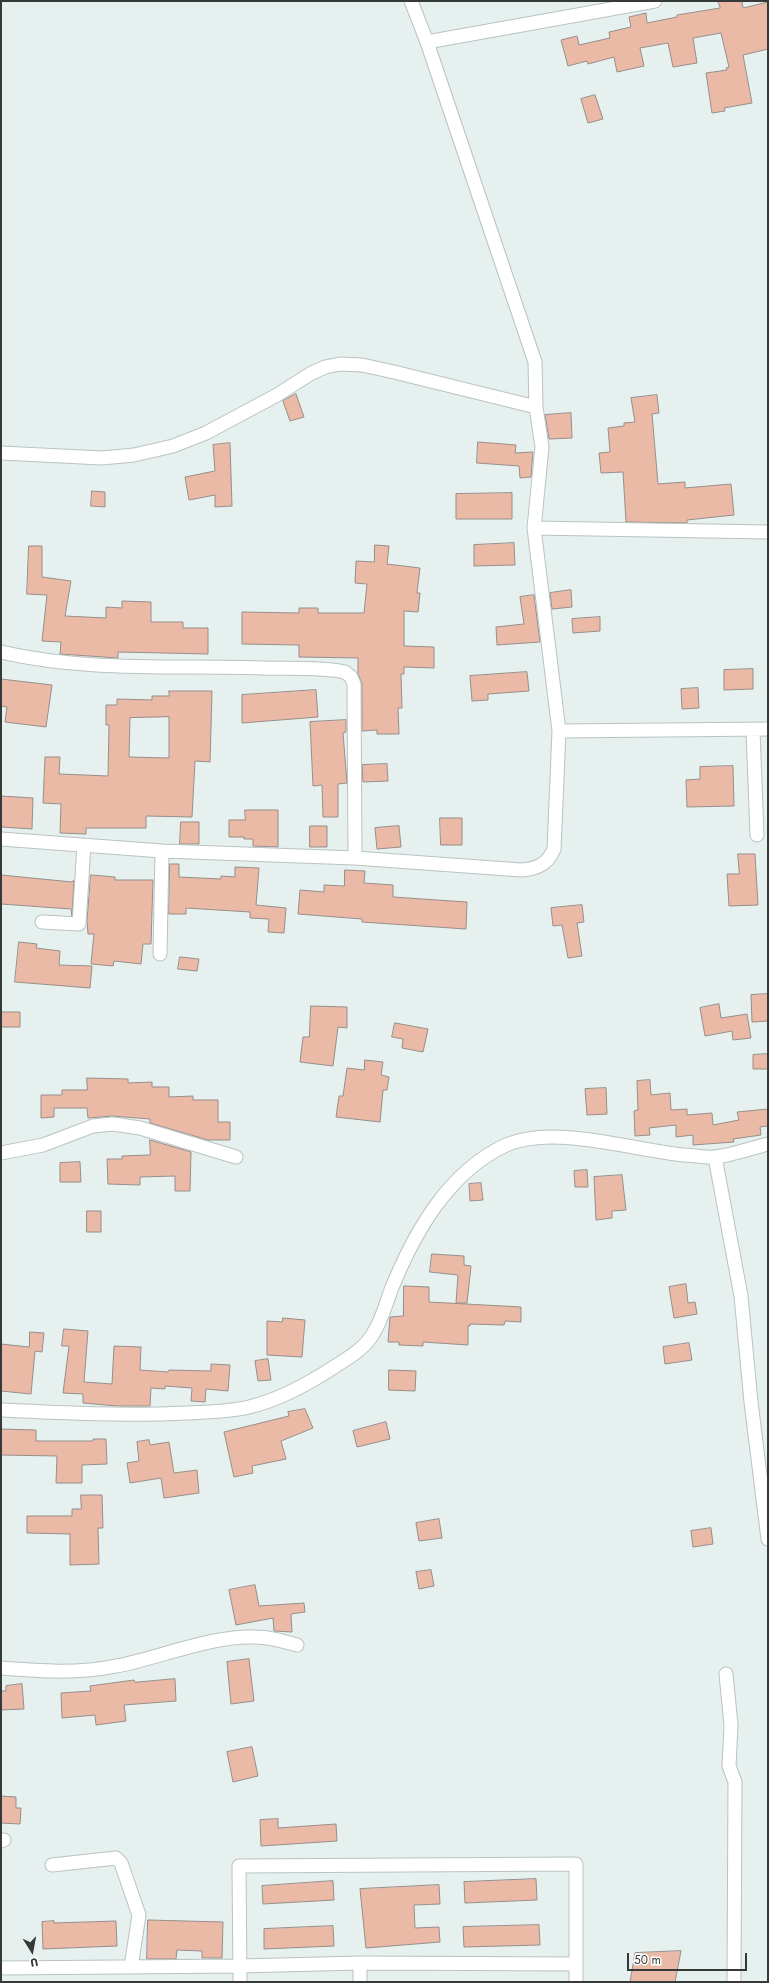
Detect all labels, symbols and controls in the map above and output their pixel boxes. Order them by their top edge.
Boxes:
north arrow [12,1931,52,1971]
scale bar [629,1945,749,1971]
text: 50 m [634,1951,661,1969]
text: U [29,1954,40,1971]

